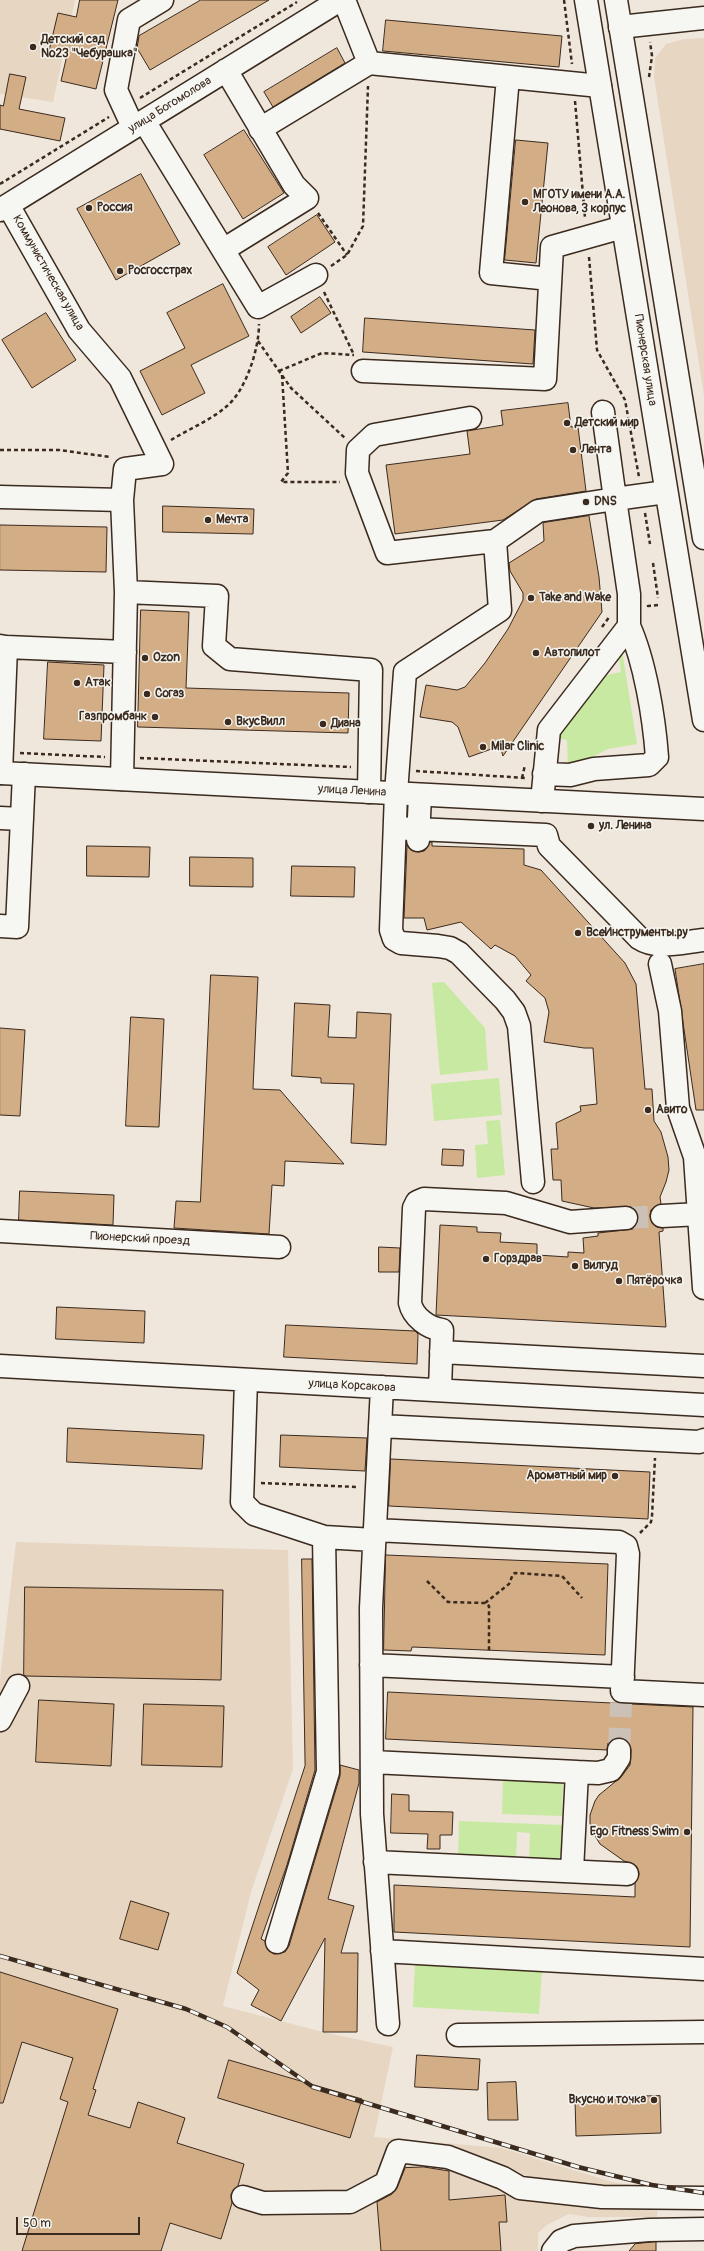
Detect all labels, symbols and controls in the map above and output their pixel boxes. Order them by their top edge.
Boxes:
place label: Детский сад №23 "Чебурашка" [41,33,138,61]
marker: Детский сад №23 "Чебурашка" [28,42,38,52]
street label: улица Богомолова [126,74,214,136]
place label: МГОТУ имени А.А. Леонова, 3 корпус [533,188,626,216]
marker: МГОТУ имени А.А. Леонова, 3 корпус [520,197,530,207]
place label: Россия [97,201,133,215]
marker: Россия [84,203,94,213]
street label: Коммунистическая улица [9,213,87,333]
place label: Росгосстрах [128,264,192,278]
marker: Росгосстрах [115,266,125,276]
street label: Пионерская улица [631,313,659,407]
place label: Детский мир [575,416,639,430]
marker: Детский мир [562,418,572,428]
place label: Лента [581,443,612,457]
marker: Лента [568,445,578,455]
place label: DNS [594,495,617,509]
marker: DNS [581,497,591,507]
place label: Мечта [216,513,248,527]
marker: Мечта [203,515,213,525]
place label: Take and Wake [539,591,611,605]
marker: Take and Wake [526,593,536,603]
place label: Автопилот [544,646,600,660]
marker: Автопилот [531,648,541,658]
place label: Ozon [153,651,180,665]
marker: Ozon [140,653,150,663]
place label: Атак [85,676,111,690]
marker: Атак [72,678,82,688]
place label: Согаз [155,687,184,701]
marker: Согаз [142,689,152,699]
place label: Газпромбанк [79,710,147,724]
marker: Газпромбанк [150,712,160,722]
place label: ВкусВилл [236,715,285,729]
marker: ВкусВилл [223,717,233,727]
place label: Диана [331,717,361,731]
marker: Диана [318,719,328,729]
place label: Milar Clinic [491,740,544,754]
marker: Milar Clinic [478,742,488,752]
street label: улица Ленина [317,782,387,800]
place label: ул. Ленина [599,819,652,833]
marker: ул. Ленина [586,821,596,831]
place label: ВсеИнструменты.ру [586,926,688,940]
marker: ВсеИнструменты.ру [573,928,583,938]
place label: Авито [656,1103,687,1117]
marker: Авито [643,1105,653,1115]
street label: Пионерский проезд [90,1229,190,1249]
place label: Горздрав [494,1252,542,1266]
marker: Горздрав [481,1254,491,1264]
place label: Вилгуд [583,1259,618,1273]
marker: Вилгуд [570,1261,580,1271]
place label: Пятёрочка [627,1274,682,1288]
marker: Пятёрочка [614,1276,624,1286]
street label: улица Корсакова [308,1377,396,1395]
place label: Ароматный мир [527,1469,607,1483]
marker: Ароматный мир [610,1471,620,1481]
place label: Ego Fitness Swim [590,1825,679,1839]
marker: Ego Fitness Swim [682,1827,692,1837]
place label: Вкусно и точка [569,2093,646,2107]
marker: Вкусно и точка [649,2095,659,2105]
scale bar [18,2209,142,2235]
text: 50 m [23,2216,51,2231]

